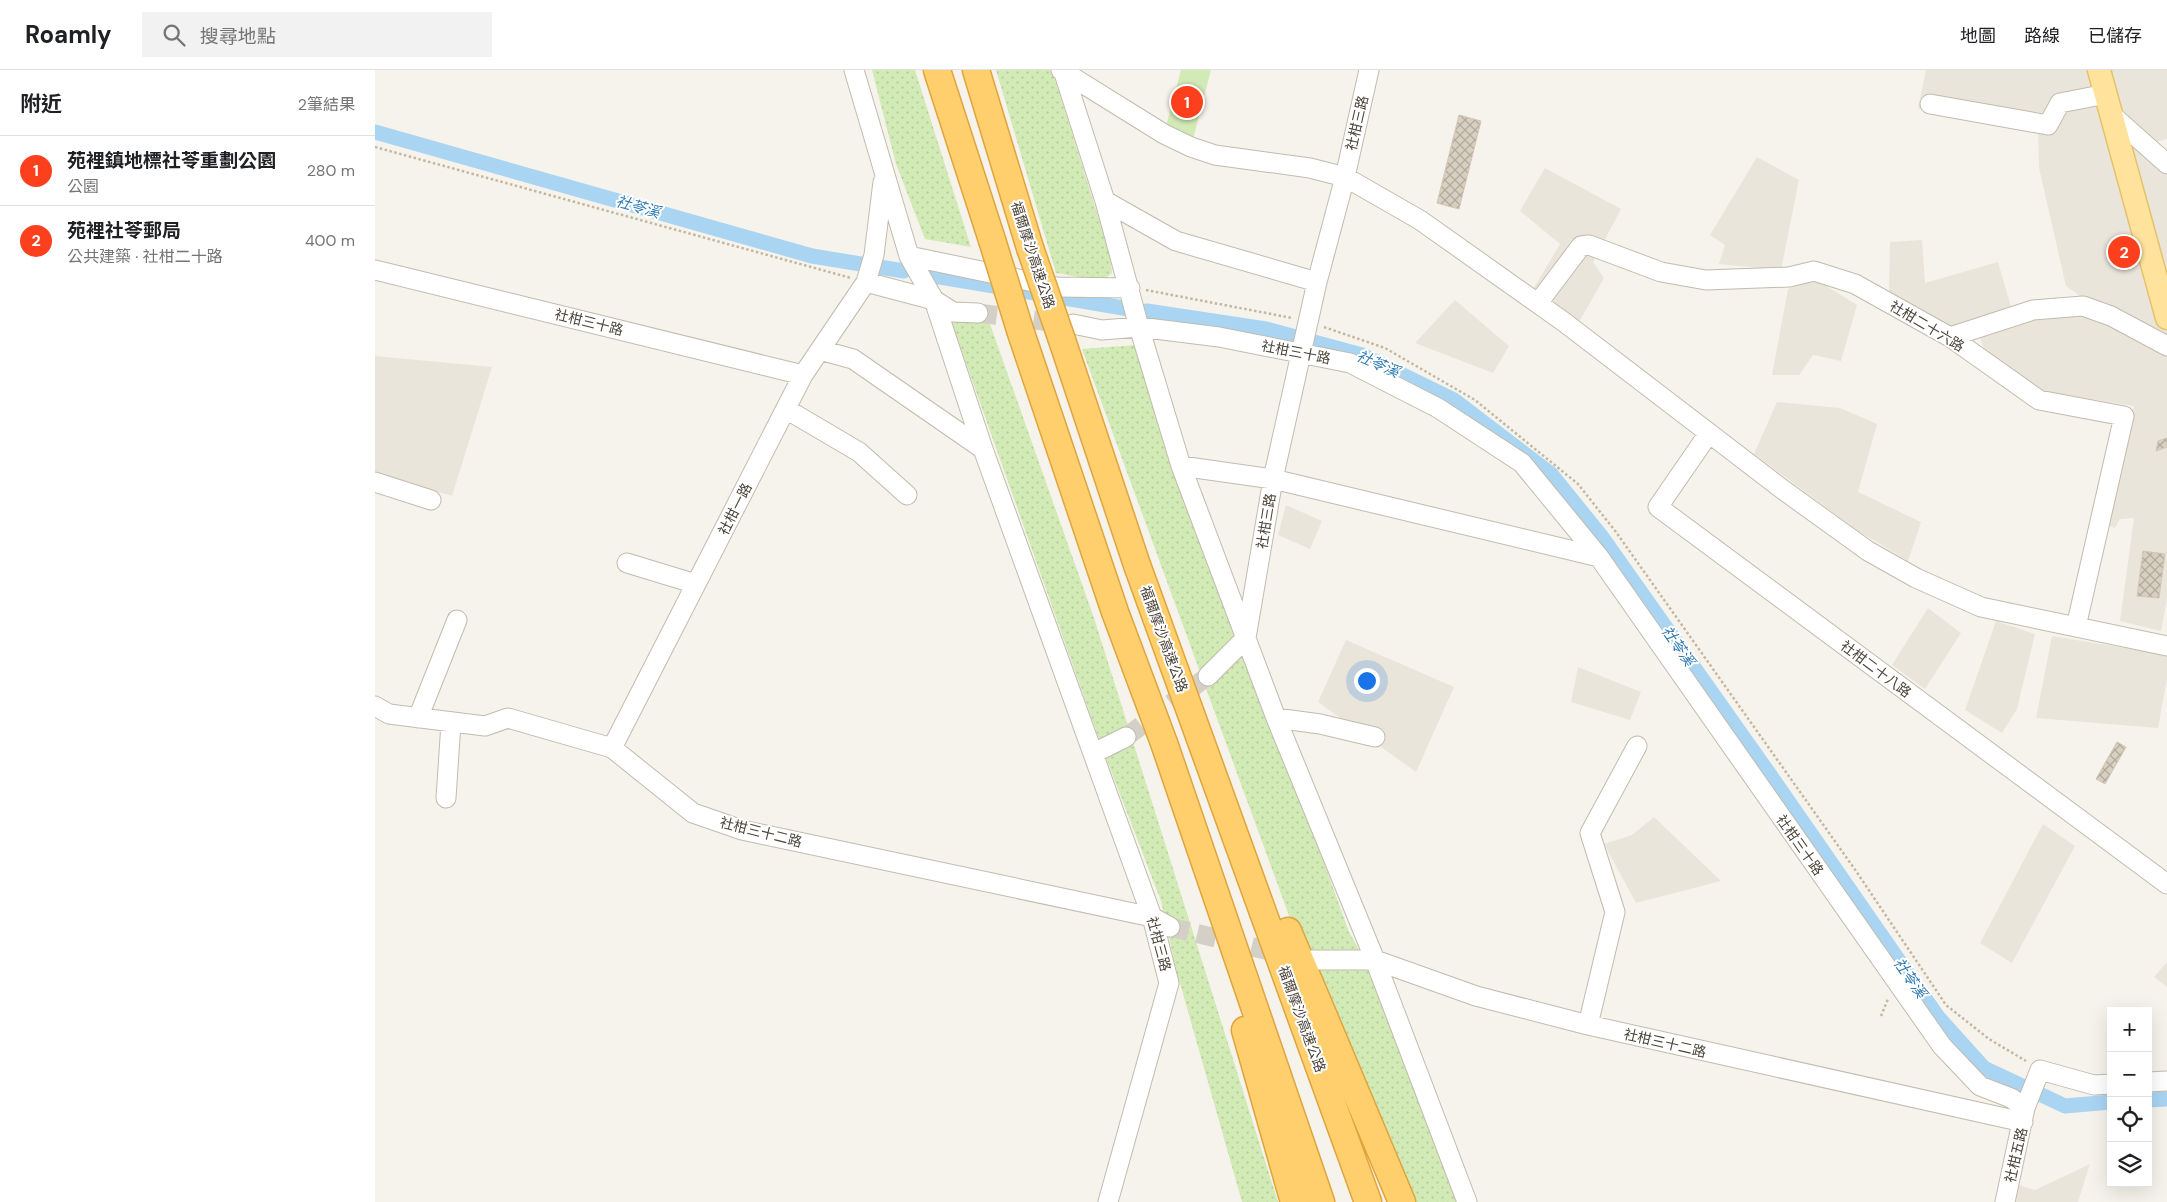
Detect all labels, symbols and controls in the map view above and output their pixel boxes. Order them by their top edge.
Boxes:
search box [142,12,492,57]
text: Roamly [25,19,112,50]
icon: search [160,21,188,49]
text: 搜尋地點 [200,24,276,49]
text: 地圖 [1960,24,1996,48]
text: 路線 [2024,24,2060,48]
text: 已儲存 [2088,24,2142,48]
pin: 1 [1171,83,1203,121]
text: 附近 [20,90,62,118]
text: 2筆結果 [298,94,355,115]
street label: 社柑三路 [1342,94,1372,152]
text: 苑裡鎮地標社苓重劃公園 [67,148,276,173]
text: 1 [33,160,39,181]
text: 280 m [307,160,355,181]
text: 公園 [67,176,99,197]
water label: 社苓溪 [614,191,664,223]
street label: 福爾摩沙高速公路 [1007,199,1059,311]
text: 苑裡社苓郵局 [67,218,181,243]
text: 2 [31,230,41,251]
text: 400 m [305,230,355,251]
pin: 2 [2108,233,2140,271]
text: 公共建築 · 社柑二十路 [67,246,223,267]
street label: 社柑二十六路 [1886,297,1968,355]
street label: 社柑三十路 [553,305,625,339]
street label: 社柑三十路 [1260,336,1332,368]
water label: 社苓溪 [1353,346,1404,383]
street label: 社柑一路 [714,480,756,538]
street label: 社柑三路 [1253,492,1279,550]
street label: 福爾摩沙高速公路 [1136,583,1192,695]
water label: 社苓溪 [1657,622,1700,672]
street label: 社柑二十八路 [1837,637,1915,701]
your location [1354,668,1380,694]
street label: 社柑三十路 [1773,811,1827,879]
street label: 社柑三十二路 [718,813,804,851]
street label: 社柑三路 [1143,915,1175,973]
water label: 社苓溪 [1889,954,1932,1004]
street label: 福爾摩沙高速公路 [1274,963,1330,1075]
map controls [2107,1007,2152,1187]
button: + [2107,1007,2152,1052]
street label: 社柑三十二路 [1622,1025,1708,1061]
button: − [2107,1052,2152,1097]
button: locate [2107,1097,2152,1142]
street label: 社柑五路 [2001,1126,2031,1184]
button: layers [2107,1142,2152,1187]

